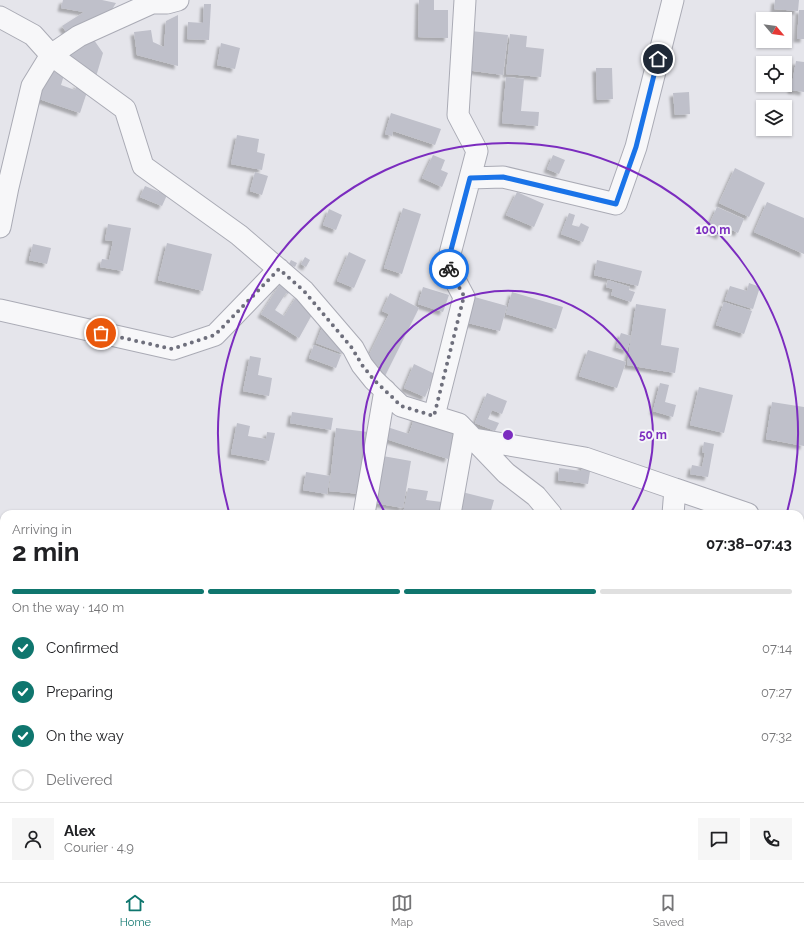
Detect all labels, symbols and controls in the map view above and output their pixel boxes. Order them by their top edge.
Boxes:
north arrow [756,12,792,48]
map controls [756,12,792,136]
pin [641,42,675,76]
icon: home [647,48,669,70]
button: locate [756,56,792,92]
button: layers [756,100,792,136]
text: 100 m [696,223,730,237]
courier [429,249,469,289]
icon: bike [438,258,460,280]
pin [84,316,118,350]
icon: bag [90,322,112,344]
centre of rings [501,428,515,442]
text: 50 m [639,428,667,442]
text: Arriving in [12,522,72,537]
text: 07:38–07:43 [706,535,792,553]
text: 2 min [12,537,79,567]
text: On the way · 140 m [12,600,124,615]
icon: check [12,637,34,659]
text: Confirmed [46,639,119,657]
text: 07:14 [762,641,792,656]
icon: check [12,681,34,703]
text: Preparing [46,683,113,701]
text: 07:27 [761,685,792,700]
icon: check [12,725,34,747]
text: On the way [46,727,124,745]
text: 07:32 [761,729,792,744]
text: Delivered [46,771,113,789]
button: person [12,818,54,860]
button: chat [698,818,740,860]
button: phone [750,818,792,860]
text: Alex [64,822,95,840]
text: Courier · 4.9 [64,840,134,855]
tab: Home [120,892,151,929]
tab: Map [391,892,413,929]
tab: Saved [653,892,684,929]

